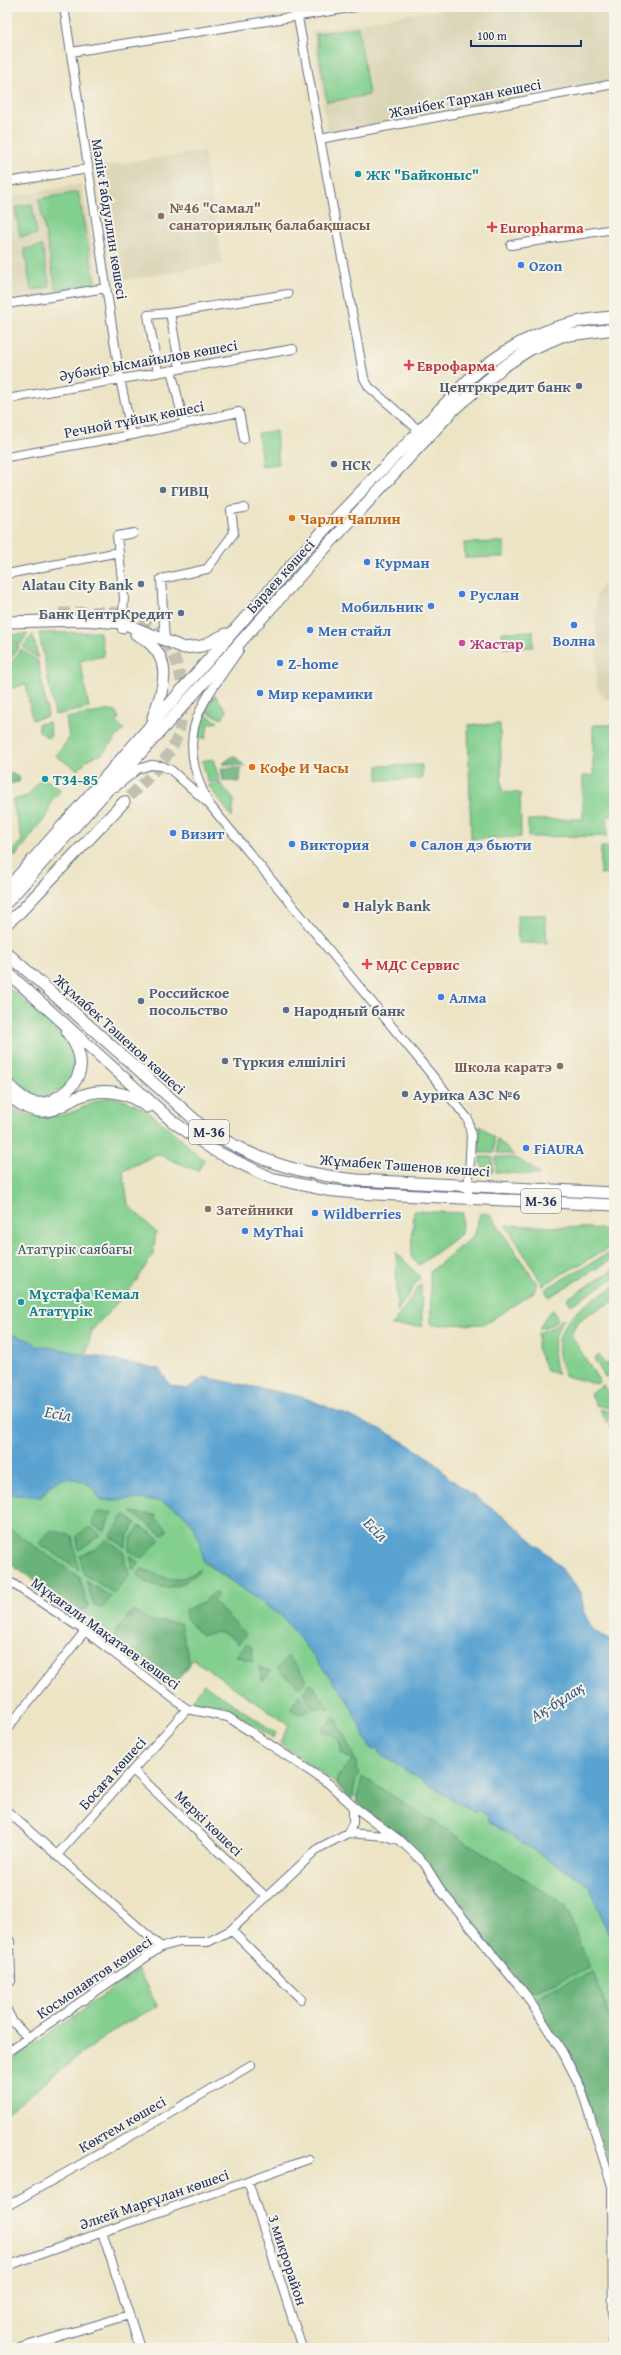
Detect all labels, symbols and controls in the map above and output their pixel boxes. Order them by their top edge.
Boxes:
scale bar [471,22,581,48]
text: 100 m [477,27,507,44]
street label: Жәнібек Тархан көшесі [386,73,543,123]
street label: Мәлік Ғабдуллин көшесі [87,137,133,301]
place label: ЖК "Байконыс" [365,164,479,185]
marker: ЖК "Байконыс" [353,169,363,179]
place label: №46 "Самал" санаториялық балабақшасы [169,197,371,235]
marker: №46 "Самал" санаториялық балабақшасы [156,211,166,221]
place label: Europharma [500,217,584,238]
marker: Europharma [487,222,497,232]
place label: Ozon [529,255,563,276]
marker: Ozon [516,260,526,270]
street label: Әубәкір Ысмайылов көшесі [57,334,239,386]
place label: Еврофарма [417,355,495,376]
marker: Еврофарма [404,360,414,370]
place label: Центркредит банк [439,376,571,397]
marker: Центркредит банк [574,381,584,391]
street label: Речной тұйық көшесі [62,395,206,443]
place label: НСК [342,454,371,475]
marker: НСК [329,459,339,469]
place label: ГИВЦ [171,480,209,501]
marker: ГИВЦ [158,485,168,495]
place label: Чарли Чаплин [300,508,401,529]
marker: Чарли Чаплин [287,513,297,523]
street label: Бараев көшесі [241,534,319,618]
place label: Курман [375,552,430,573]
marker: Курман [362,557,372,567]
place label: Alatau City Bank [22,574,133,595]
marker: Alatau City Bank [136,579,146,589]
place label: Руслан [470,584,519,605]
marker: Руслан [457,589,467,599]
place label: Мобильник [341,596,423,617]
marker: Мобильник [426,601,436,611]
place label: Банк ЦентрКредит [39,603,174,624]
marker: Банк ЦентрКредит [176,608,186,618]
place label: Мен стайл [318,620,392,641]
marker: Волна [569,620,579,630]
marker: Мен стайл [305,625,315,635]
place label: Волна [553,630,596,651]
place label: Жастар [469,633,524,654]
marker: Жастар [457,638,467,648]
place label: Z-home [288,653,339,674]
marker: Z-home [275,658,285,668]
place label: Мир керамики [268,683,373,704]
marker: Мир керамики [255,688,265,698]
place label: Кофе И Часы [260,757,349,778]
marker: Кофе И Часы [247,762,257,772]
place label: Т34-85 [53,769,98,790]
marker: Т34-85 [40,774,50,784]
place label: Визит [181,823,225,844]
marker: Визит [168,828,178,838]
place label: Виктория [300,834,369,855]
place label: Салон дэ бьюти [421,834,532,855]
marker: Виктория [287,839,297,849]
marker: Салон дэ бьюти [408,839,418,849]
place label: Halyk Bank [354,895,431,916]
marker: Halyk Bank [341,900,351,910]
place label: МДС Сервис [376,954,460,975]
marker: МДС Сервис [361,958,373,970]
street label: Жұмабек Тәшенов көшесі [49,969,190,1099]
place label: Российское посольство [149,982,229,1020]
place label: Алма [449,987,487,1008]
marker: Алма [436,992,446,1002]
marker: Российское посольство [136,996,146,1006]
place label: Народный банк [294,1000,405,1021]
marker: Народный банк [281,1005,291,1015]
place label: Түркия елшілігі [233,1051,346,1072]
marker: Түркия елшілігі [220,1056,230,1066]
place label: Школа каратэ [455,1056,552,1077]
marker: Школа каратэ [555,1061,565,1071]
place label: Аурика АЗС №6 [413,1084,521,1105]
marker: Аурика АЗС №6 [400,1089,410,1099]
road number: M-36 [189,1120,229,1144]
place label: FiAURA [534,1138,585,1159]
marker: FiAURA [521,1143,531,1153]
street label: Жұмабек Тәшенов көшесі [318,1149,491,1181]
road number: M-36 [521,1189,561,1213]
place label: Затейники [216,1199,294,1220]
place label: Wildberries [323,1203,401,1224]
marker: Затейники [203,1204,213,1214]
marker: Wildberries [310,1208,320,1218]
place label: MyThai [253,1221,304,1242]
marker: MyThai [240,1226,250,1236]
park label: Ататүрік саябағы [17,1238,133,1259]
place label: Мұстафа Кемал Ататүрік [29,1283,139,1321]
marker: Мұстафа Кемал Ататүрік [16,1297,26,1307]
water label: Есіл [42,1399,74,1427]
water label: Есіл [357,1510,394,1547]
street label: Мұқағали Мақатаев көшесі [27,1572,185,1694]
water label: Ақ-бұлақ [524,1675,589,1728]
street label: Босаға көшесі [74,1732,150,1814]
street label: Меркі көшесі [170,1785,248,1861]
street label: Космонавтов көшесі [32,1930,156,2024]
street label: Көктем көшесі [74,2090,170,2158]
street label: Әлкей Марғұлан көшесі [76,2163,232,2235]
street label: 3 микрорайон [263,2212,313,2308]

